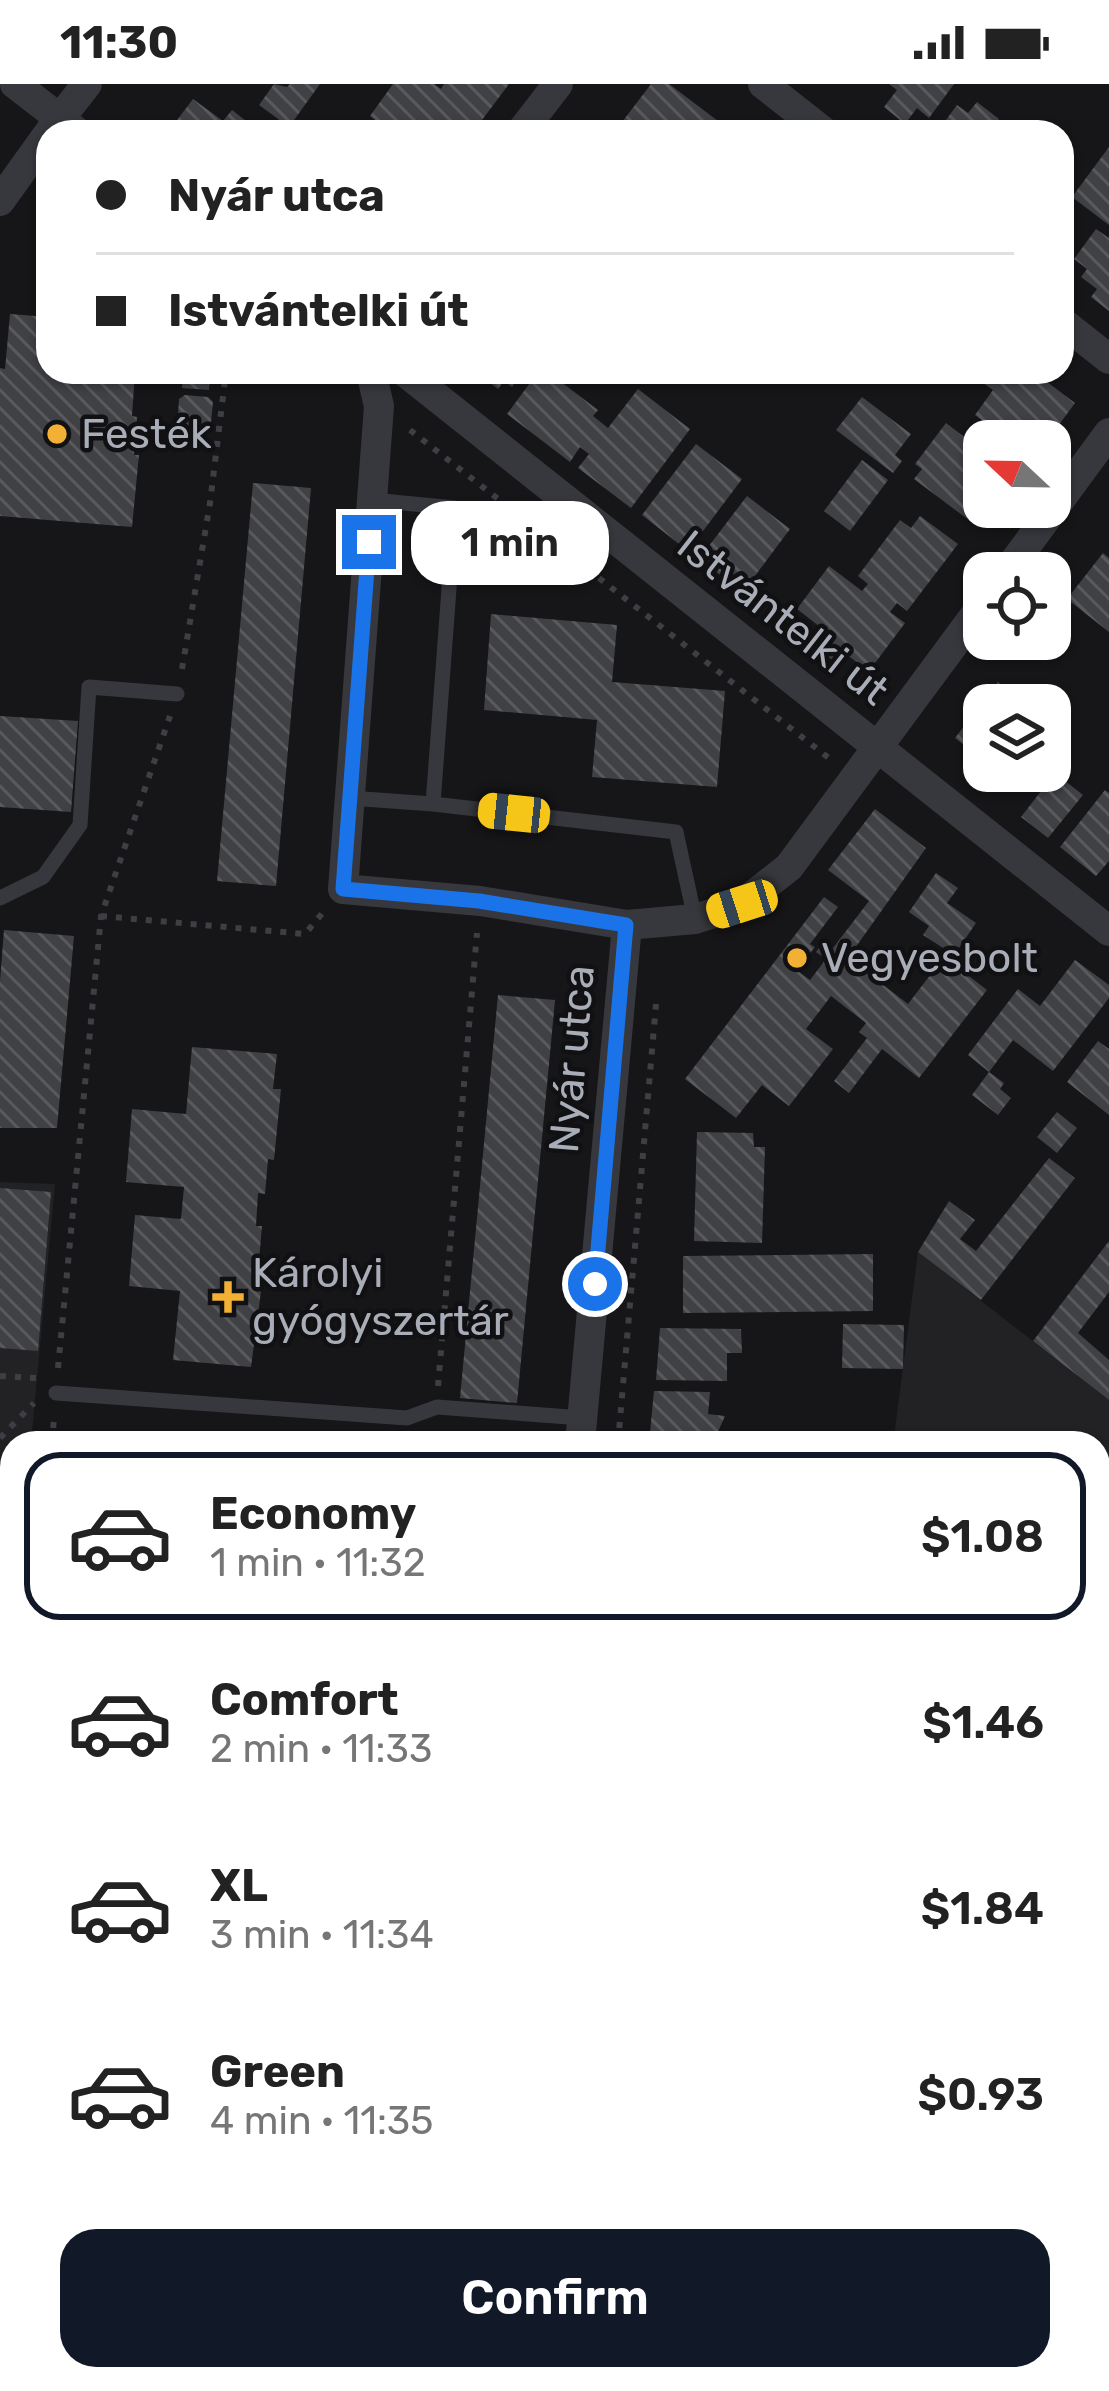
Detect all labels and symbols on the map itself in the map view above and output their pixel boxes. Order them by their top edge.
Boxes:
place label: Festék [81,409,212,459]
north arrow [963,420,1071,528]
marker: Festék [44,421,70,447]
callout: 1 min [411,500,609,584]
route end [342,515,396,569]
street label: Istvántelki út [668,520,898,716]
car [476,791,552,835]
car [702,876,782,932]
place label: Vegyesbolt [821,933,1038,983]
marker: Vegyesbolt [784,945,810,971]
street label: Nyár utca [539,963,605,1155]
place label: Károlyi gyógyszertár [252,1248,509,1346]
route start [568,1257,622,1311]
marker: Károlyi gyógyszertár [215,1284,241,1310]

